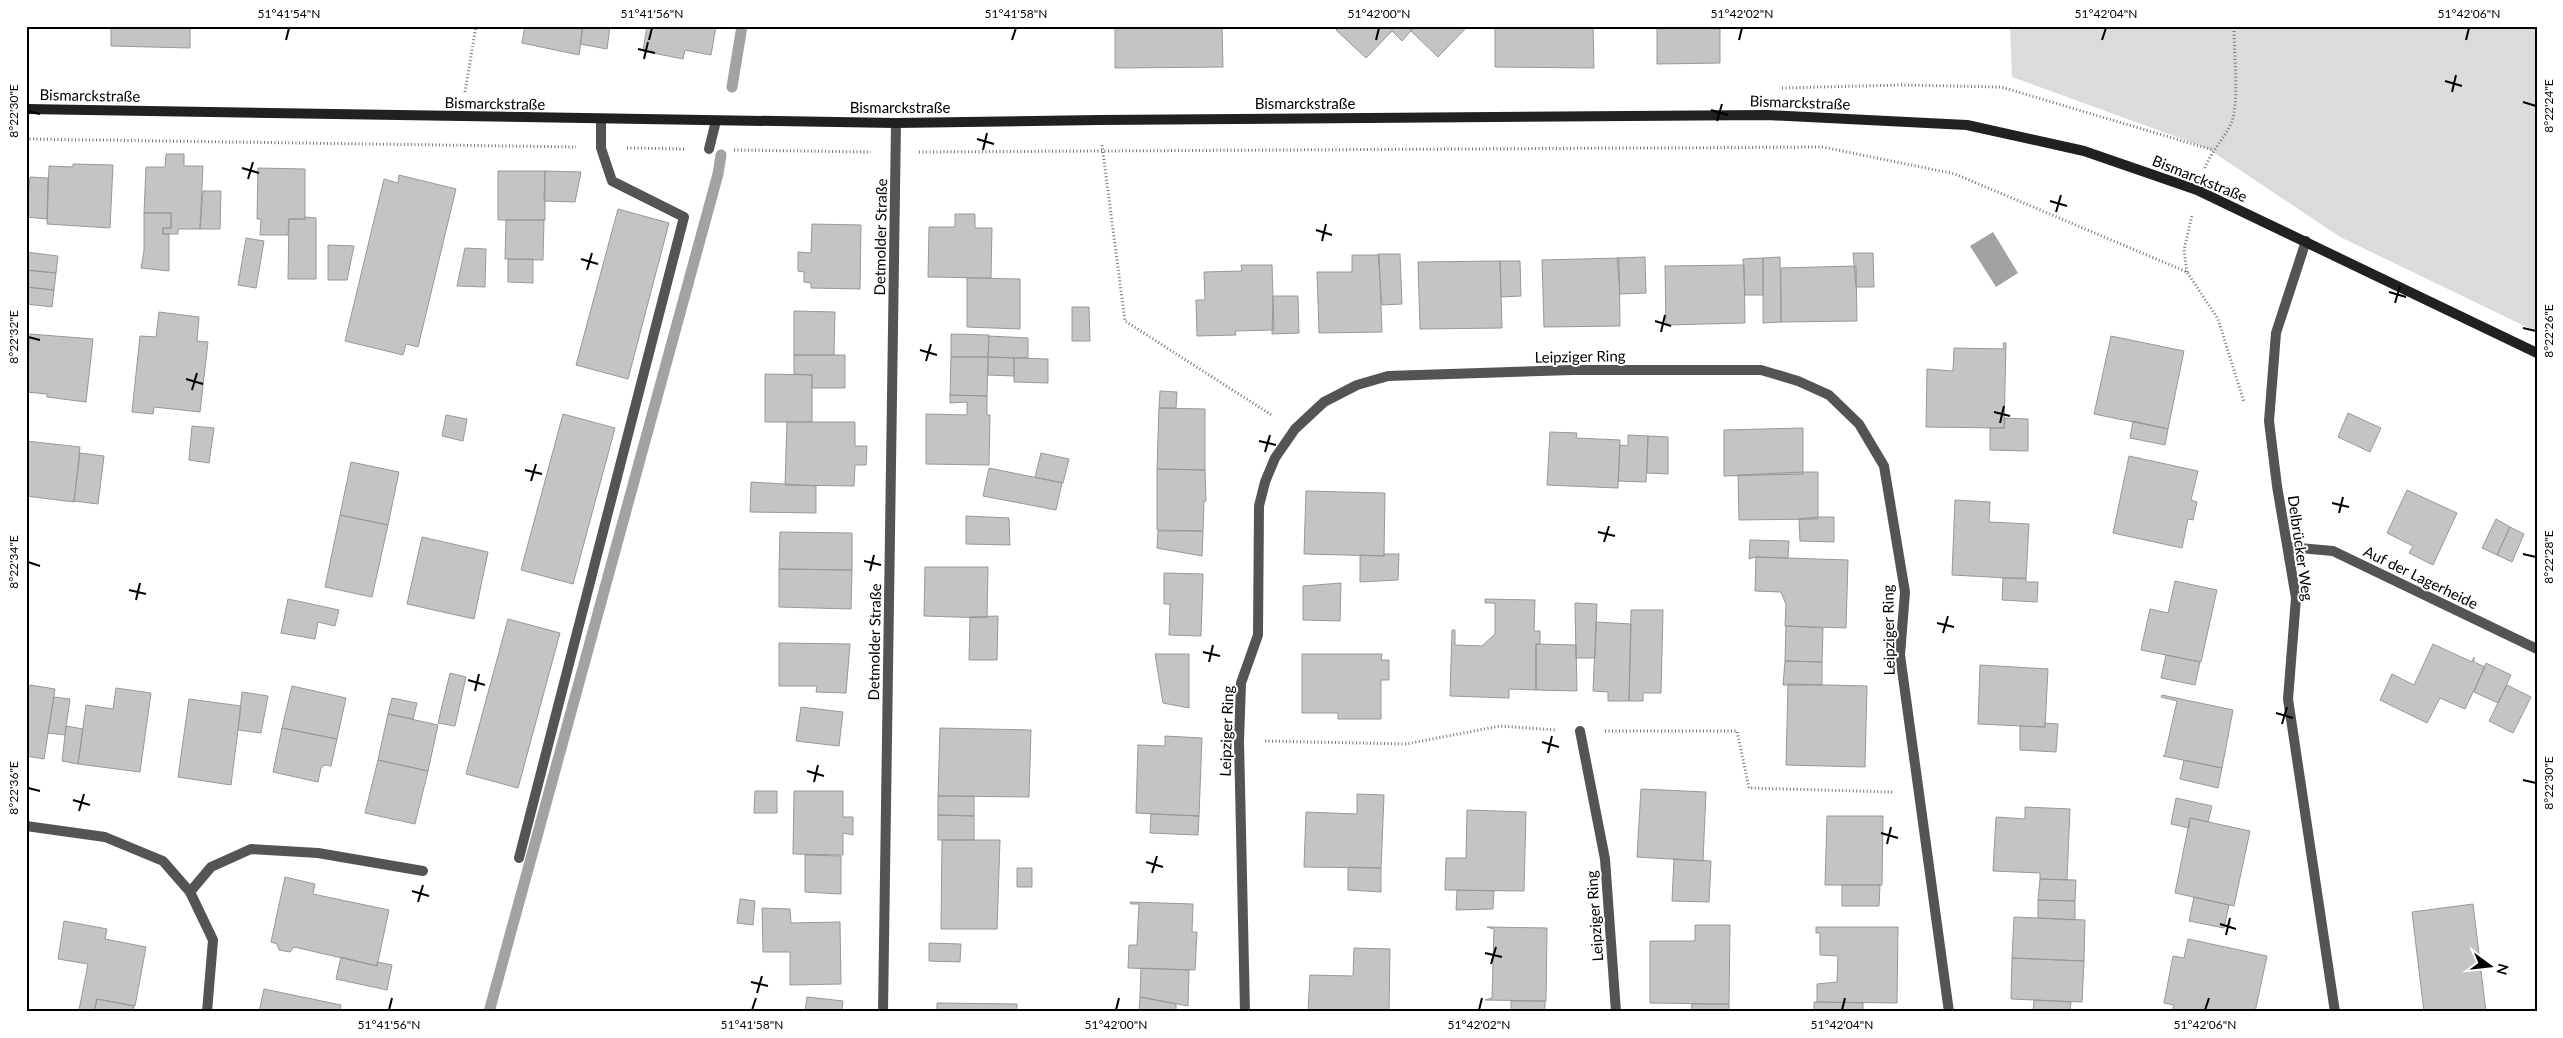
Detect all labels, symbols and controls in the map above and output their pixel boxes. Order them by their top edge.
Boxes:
text: 51°41'54"N [258,6,320,21]
text: 51°41'56"N [621,6,683,21]
text: 51°41'58"N [985,6,1047,21]
text: 51°42'00"N [1348,6,1410,21]
text: 51°42'02"N [1711,6,1773,21]
text: 51°42'04"N [2075,6,2137,21]
text: 51°42'06"N [2438,6,2500,21]
text: 8°22'24"E [2541,79,2556,133]
text: 8°22'30"E [6,84,21,138]
street label: Bismarckstraße [40,85,141,105]
street label: Bismarckstraße [1749,91,1851,113]
street label: Bismarckstraße [445,93,546,113]
street label: Bismarckstraße [1255,94,1355,112]
street label: Bismarckstraße [850,98,950,116]
street label: Bismarckstraße [2150,151,2250,205]
street label: Detmolder Straße [870,178,890,296]
text: 8°22'26"E [2541,304,2556,358]
text: 8°22'32"E [6,310,21,364]
street label: Leipziger Ring [1534,346,1626,366]
street label: Delbrücker Weg [2285,494,2317,602]
text: 8°22'28"E [2541,530,2556,584]
text: 8°22'34"E [6,535,21,589]
street label: Auf der Lagerheide [2361,542,2481,612]
street label: Detmolder Straße [864,583,884,701]
street label: Leipziger Ring [1878,584,1898,676]
street label: Leipziger Ring [1215,685,1237,777]
text: 8°22'30"E [2541,756,2556,810]
text: 8°22'36"E [6,761,21,815]
street label: Leipziger Ring [1582,870,1606,962]
north arrow [2466,940,2516,990]
text: N [2493,962,2513,977]
text: 51°41'56"N [358,1017,420,1032]
text: 51°41'58"N [721,1017,783,1032]
text: 51°42'00"N [1085,1017,1147,1032]
text: 51°42'02"N [1448,1017,1510,1032]
text: 51°42'04"N [1811,1017,1873,1032]
text: 51°42'06"N [2174,1017,2236,1032]

